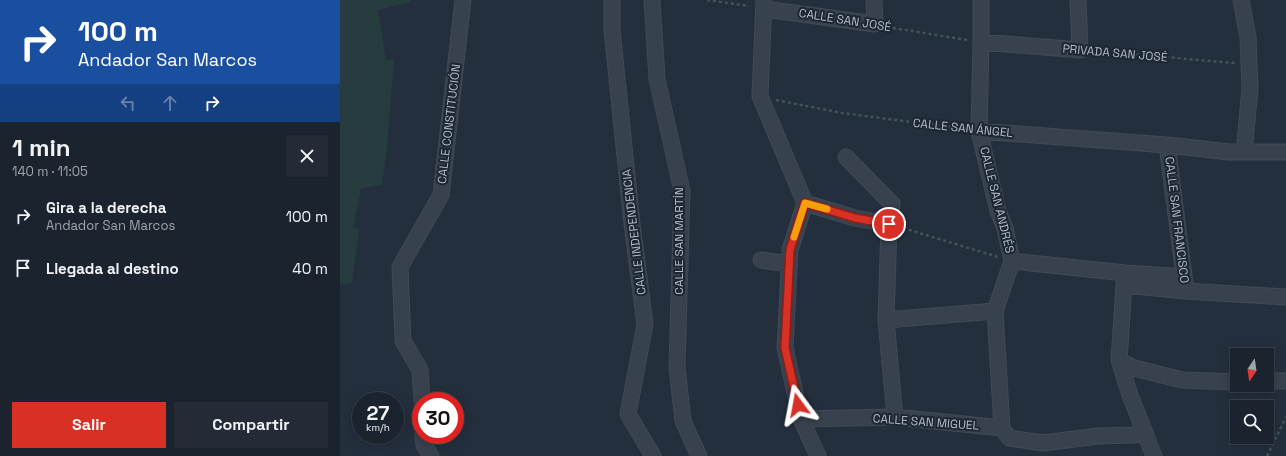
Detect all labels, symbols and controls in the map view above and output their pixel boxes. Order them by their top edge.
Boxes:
street label: CALLE SAN JOSÉ [798,5,892,35]
text: 100 m [78,13,158,49]
icon: right [12,16,64,68]
street label: PRIVADA SAN JOSÉ [1062,40,1168,66]
text: Andador San Marcos [78,48,257,71]
street label: CALLE CONSTITUCIÓN [434,63,464,185]
icon: left [117,92,139,114]
icon: ahead [159,92,181,114]
icon: right [201,92,223,114]
street label: CALLE SAN ÁNGEL [912,115,1014,141]
text: 1 min [12,132,71,163]
button: close [286,135,328,177]
street label: CALLE SAN ANDRÉS [976,145,1018,255]
street label: CALLE SAN FRANCISCO [1161,156,1193,284]
text: 140 m · 11:05 [12,163,88,180]
street label: CALLE INDEPENDENCIA [618,168,650,296]
street label: CALLE SAN MARTÍN [671,187,687,295]
text: Gira a la derecha [46,198,166,217]
icon: right [12,205,34,227]
text: 100 m [286,207,328,226]
pin [872,207,906,241]
icon: arrive [878,213,900,235]
text: Andador San Marcos [46,217,175,234]
icon: arrive [12,257,34,279]
text: Llegada al destino [46,259,179,278]
text: 40 m [292,259,328,278]
north arrow [1230,348,1274,392]
map controls [1230,348,1274,444]
position arrow [777,384,819,426]
speed limit sign: 30 [412,392,464,444]
text: 27 [367,400,389,426]
button: search [1230,400,1274,444]
button: Salir [12,402,166,448]
button: Compartir [174,402,328,448]
street label: CALLE SAN MIGUEL [872,410,980,434]
text: km/h [366,421,390,434]

